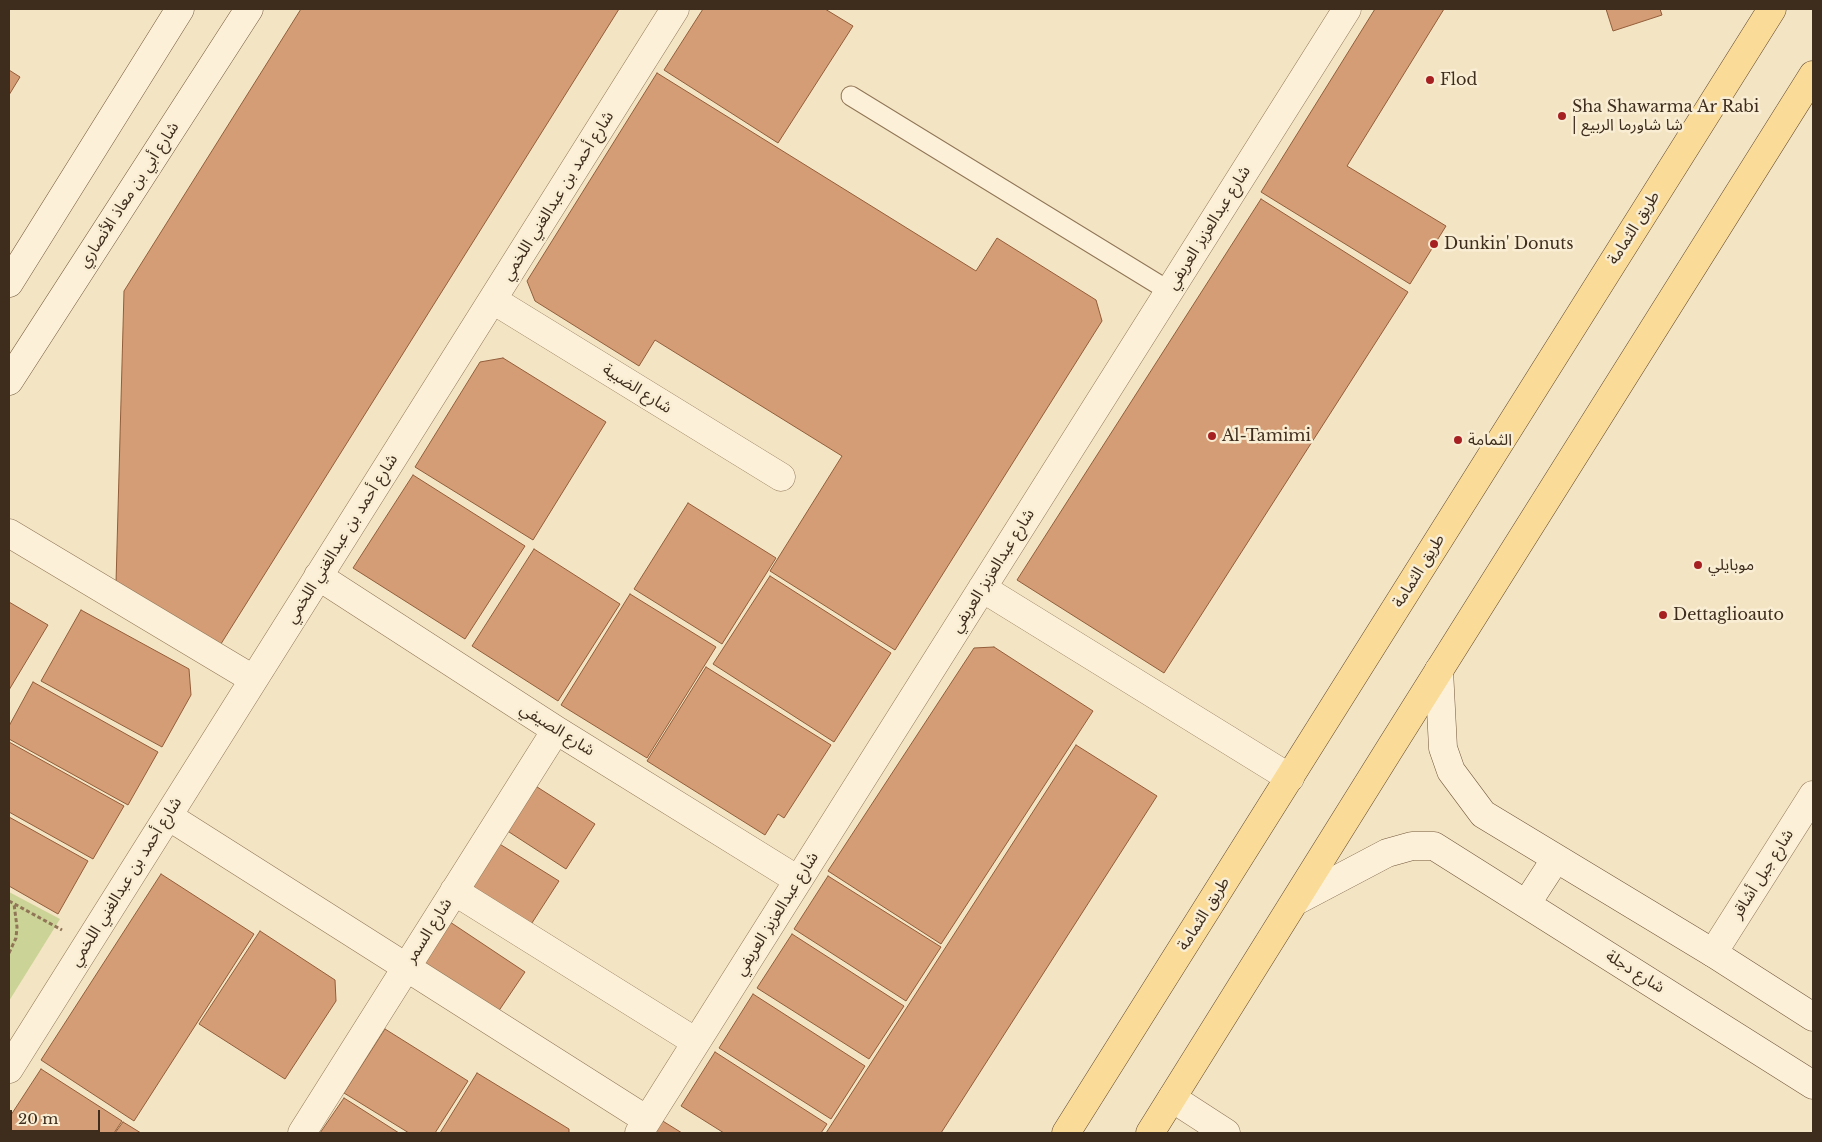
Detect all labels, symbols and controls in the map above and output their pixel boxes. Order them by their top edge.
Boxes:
place label: Flod [1440,70,1477,90]
marker: Flod [1424,74,1436,86]
place label: Sha Shawarma Ar Rabi | شا شاورما الربيع [1572,97,1759,135]
street label: شارع أحمد بن عبدالغني اللخمي [498,108,618,284]
marker: Sha Shawarma Ar Rabi | شا شاورما الربيع [1556,110,1568,122]
street label: شارع أبي بن معاذ الأنصاري [75,119,183,271]
street label: شارع عبدالعزيز العريفي [1163,163,1255,293]
street label: طريق الثمامة [1604,188,1664,268]
place label: Dunkin' Donuts [1444,234,1574,254]
marker: Dunkin' Donuts [1428,238,1440,250]
street label: شارع الضبية [599,360,675,418]
place label: Al-Tamimi [1222,426,1311,446]
marker: Al-Tamimi [1206,430,1218,442]
place label: الثمامة [1468,430,1512,450]
marker: الثمامة [1452,434,1464,446]
street label: شارع أحمد بن عبدالغني اللخمي [282,451,402,627]
street label: شارع عبدالعزيز العريفي [947,506,1039,636]
street label: طريق الثمامة [1389,531,1449,611]
place label: موبايلي [1708,555,1754,575]
marker: موبايلي [1692,559,1704,571]
place label: Dettaglioauto [1673,605,1784,625]
marker: Dettaglioauto [1657,609,1669,621]
street label: شارع الصيفي [516,699,598,761]
street label: شارع أحمد بن عبدالغني اللخمي [66,794,186,970]
street label: شارع جبل أشاقر [1728,826,1798,922]
street label: شارع عبدالعزيز العريفي [731,849,823,979]
street label: طريق الثمامة [1174,874,1234,954]
street label: شارع السمر [402,895,456,967]
street label: شارع دجلة [1602,947,1668,997]
scale bar [12,1100,102,1132]
text: 20 m [18,1109,58,1128]

